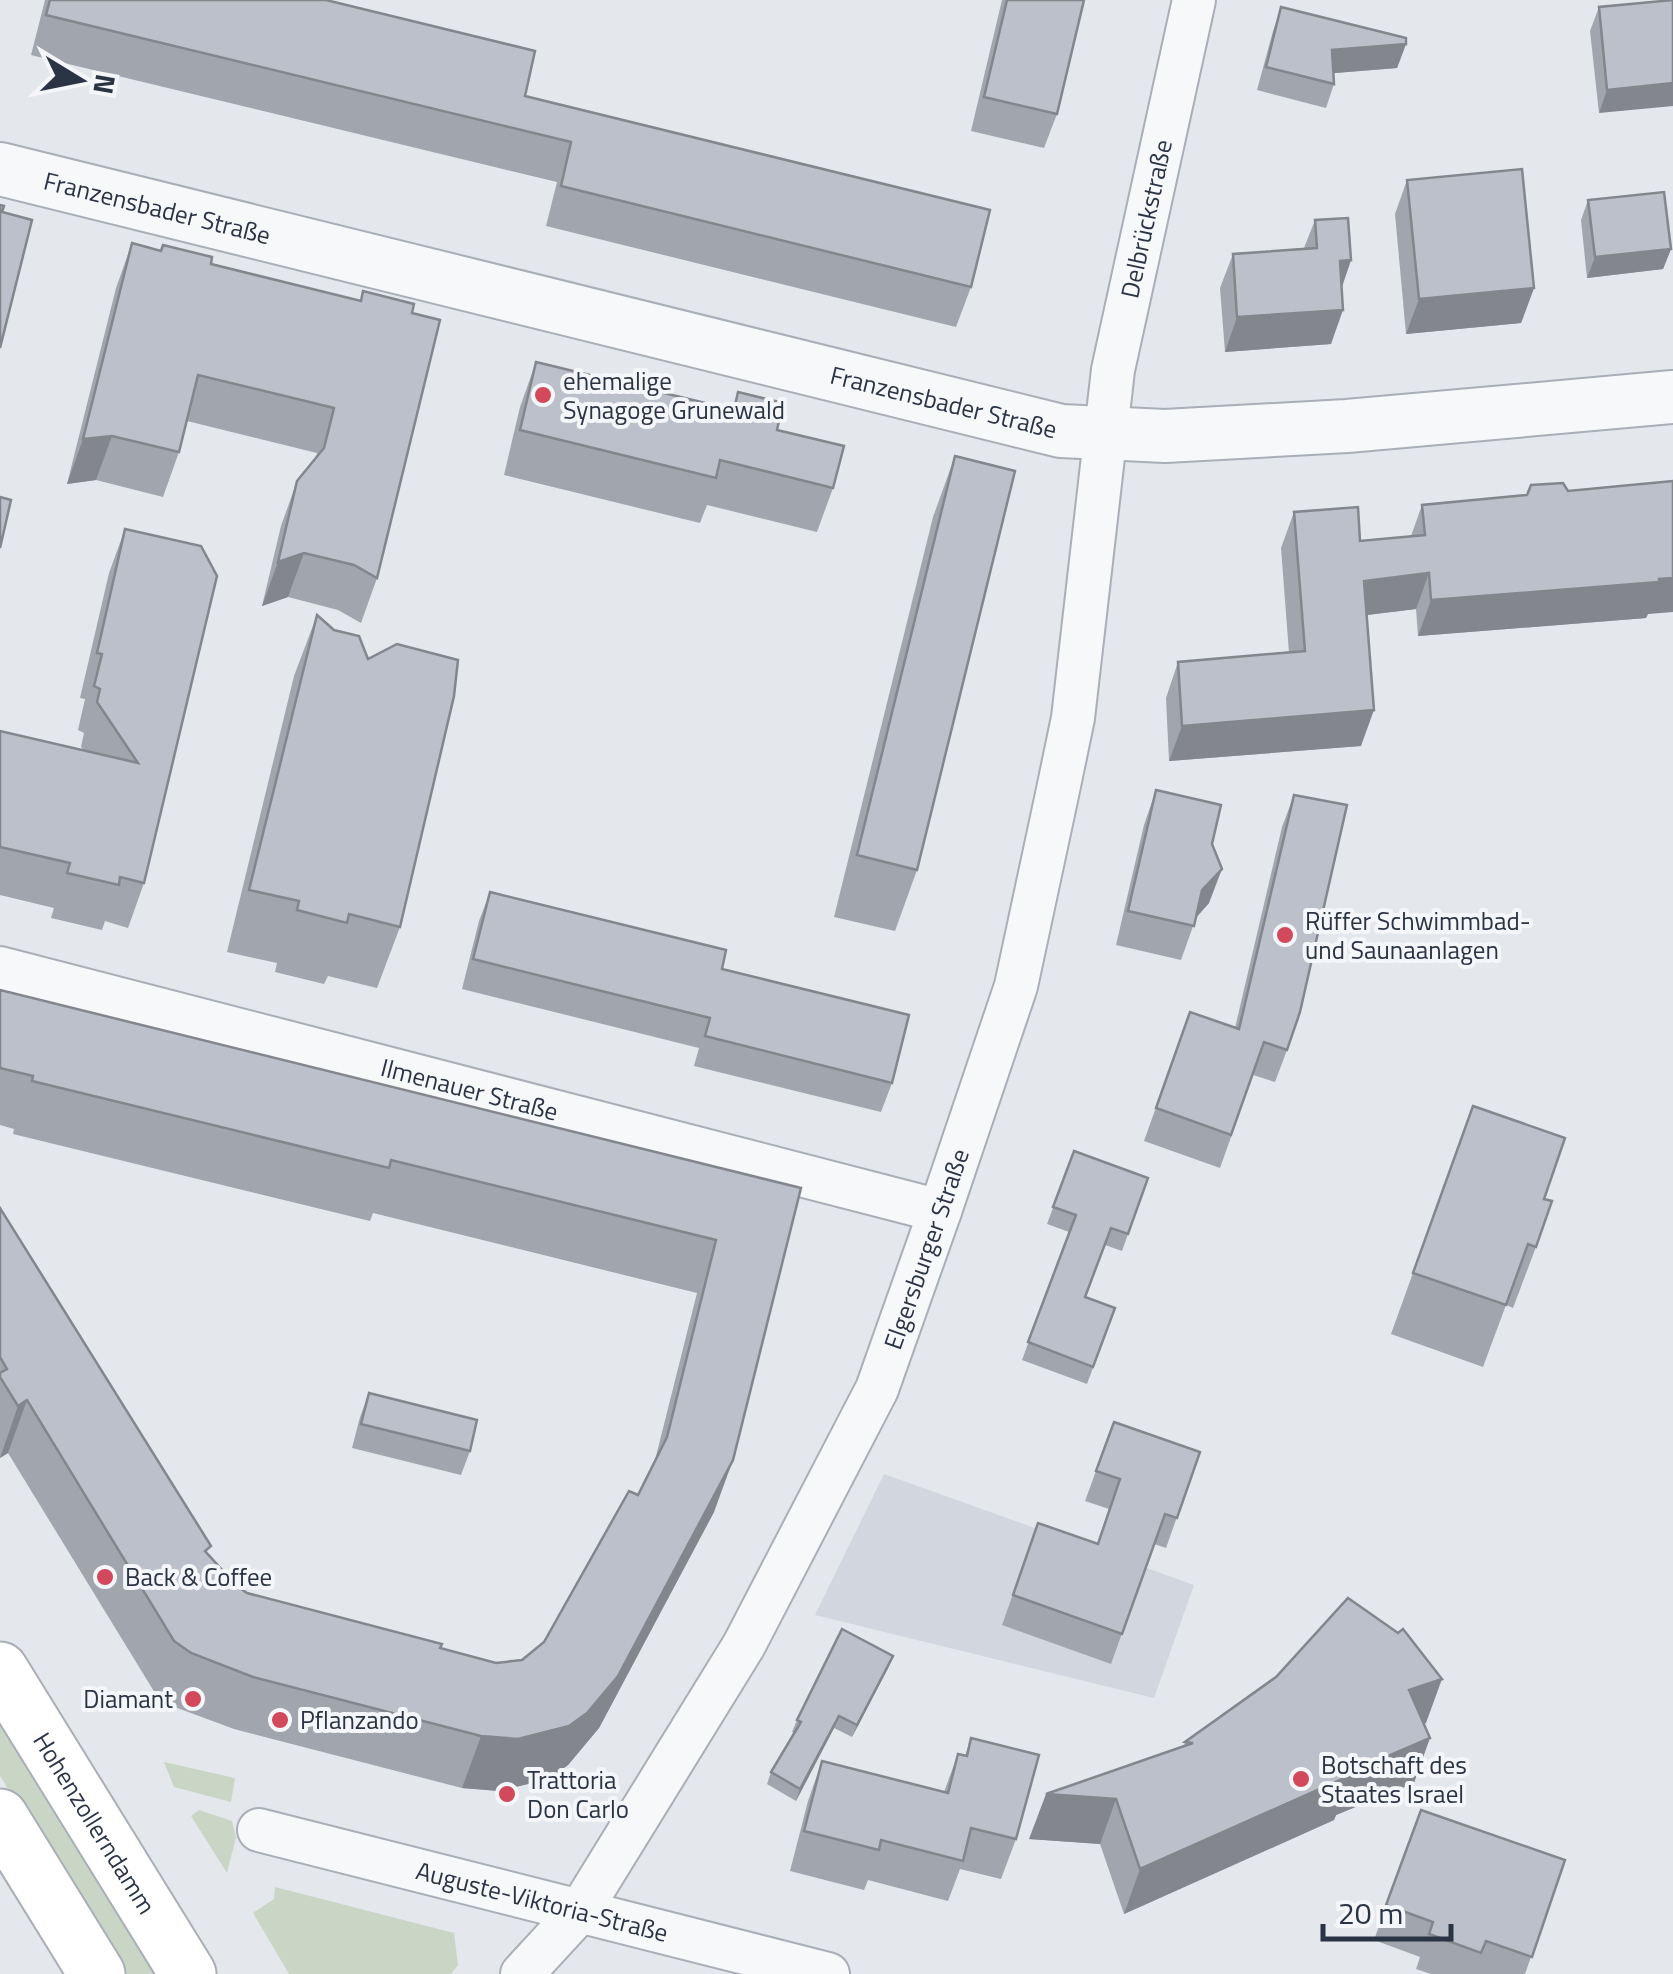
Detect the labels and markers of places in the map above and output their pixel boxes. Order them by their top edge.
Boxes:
place label: ehemalige Synagoge Grunewald [563,362,785,429]
marker: ehemalige Synagoge Grunewald [532,384,554,406]
place label: Rüffer Schwimmbad- und Saunaanlagen [1305,902,1531,969]
marker: Rüffer Schwimmbad- und Saunaanlagen [1274,924,1296,946]
place label: Back & Coffee [125,1558,272,1596]
marker: Back & Coffee [94,1566,116,1588]
place label: Diamant [83,1680,173,1718]
marker: Diamant [182,1688,204,1710]
place label: Pflanzando [300,1701,419,1739]
marker: Pflanzando [269,1709,291,1731]
place label: Botschaft des Staates Israel [1321,1746,1467,1813]
place label: Trattoria Don Carlo [527,1761,629,1828]
marker: Botschaft des Staates Israel [1290,1768,1312,1790]
marker: Trattoria Don Carlo [496,1783,518,1805]

